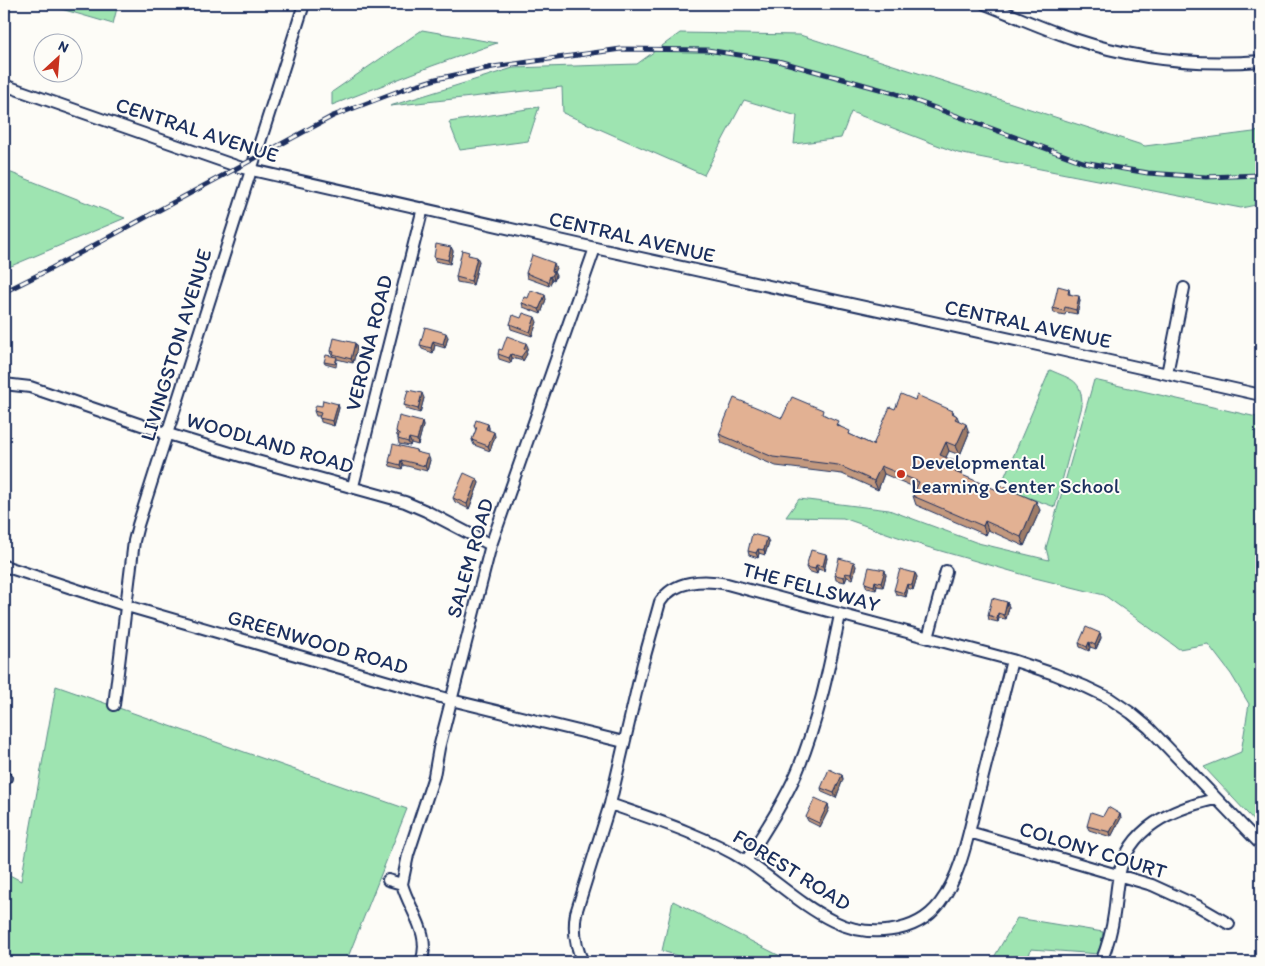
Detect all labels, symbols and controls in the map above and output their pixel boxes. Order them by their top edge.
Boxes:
north arrow [32,32,82,82]
text: N [56,37,71,56]
street label: CENTRAL AVENUE [113,91,282,168]
street label: CENTRAL AVENUE [547,205,718,268]
street label: LIVINGSTON AVENUE [134,246,217,444]
street label: VERONA ROAD [340,272,397,413]
street label: CENTRAL AVENUE [943,294,1114,353]
street label: WOODLAND ROAD [183,407,357,478]
place label: Developmental Learning Center School [911,449,1120,498]
marker: Developmental Learning Center School [895,468,907,480]
street label: SALEM ROAD [441,495,499,621]
street label: THE FELLSWAY [740,556,883,617]
street label: GREENWOOD ROAD [225,604,411,679]
street label: COLONY COURT [1016,815,1170,884]
street label: FOREST ROAD [729,823,856,916]

